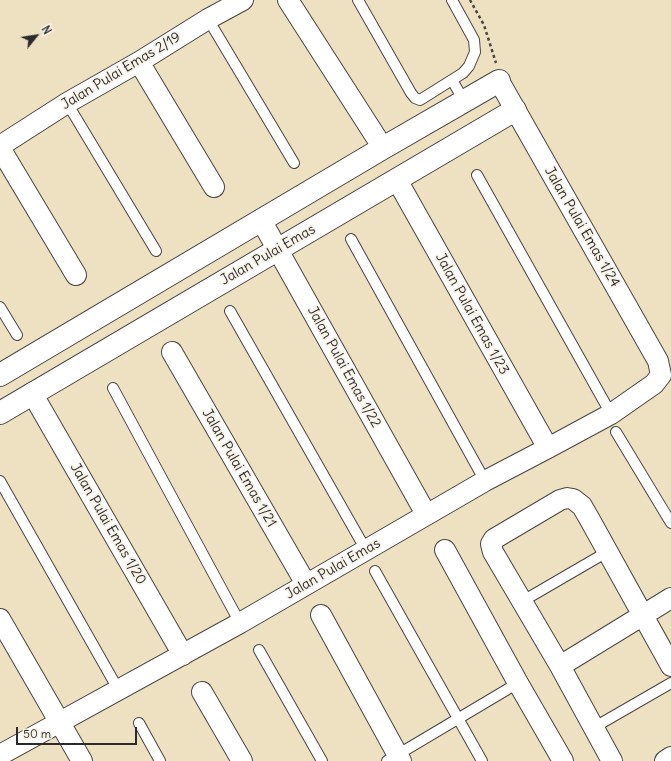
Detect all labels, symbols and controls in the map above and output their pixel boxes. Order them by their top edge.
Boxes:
north arrow [16,16,56,56]
text: N [38,23,54,37]
street label: Jalan Pulai Emas 2/19 [58,29,184,113]
street label: Jalan Pulai Emas 1/24 [541,164,623,290]
street label: Jalan Pulai Emas [218,221,318,289]
street label: Jalan Pulai Emas 1/23 [432,250,512,378]
street label: Jalan Pulai Emas 1/22 [304,303,384,431]
street label: Jalan Pulai Emas 1/21 [198,406,280,530]
street label: Jalan Pulai Emas 1/20 [66,460,150,588]
street label: Jalan Pulai Emas [283,535,383,603]
scale bar [18,719,139,745]
text: 50 m [23,726,51,741]

